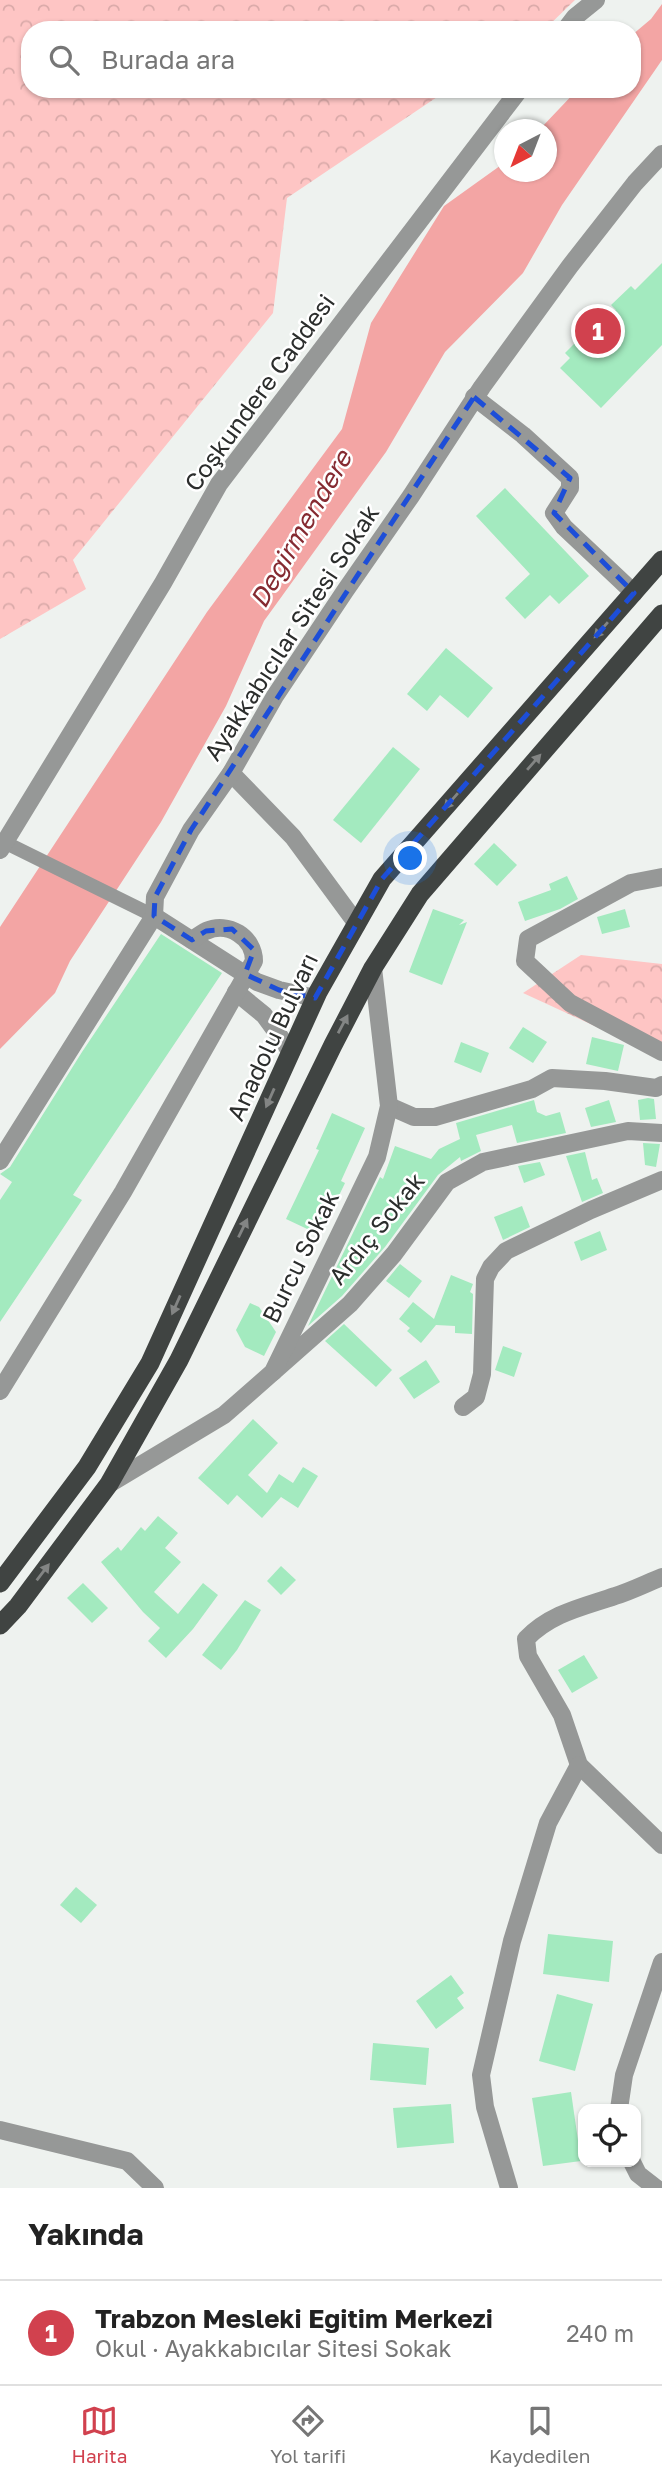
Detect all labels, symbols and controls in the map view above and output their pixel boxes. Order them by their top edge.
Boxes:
search box [21,21,641,98]
icon: search [45,41,83,79]
text: Burada ara [101,44,235,75]
north arrow [494,119,557,182]
street label: Coşkundere Caddesi [178,288,340,496]
pin: 1 [575,305,621,357]
water label: Değirmendere [243,443,359,613]
street label: Ayakkabıcılar Sitesi Sokak [197,499,384,766]
one-way arrow [593,621,609,639]
one-way arrow [526,753,542,771]
one-way arrow [443,792,459,810]
your location [393,841,427,875]
street label: Anadolu Bulvarı [220,948,323,1125]
one-way arrow [338,1014,349,1034]
one-way arrow [264,1088,276,1108]
street label: Ardıç Sokak [322,1166,430,1290]
street label: Burcu Sokak [255,1185,344,1327]
one-way arrow [238,1218,249,1238]
one-way arrow [170,1295,182,1315]
one-way arrow [36,1563,50,1581]
map controls [578,2104,641,2167]
button: locate [578,2104,641,2167]
text: Yakında [28,2216,144,2252]
text: Trabzon Mesleki Eğitim Merkezi [95,2303,493,2334]
text: 1 [45,2319,57,2347]
text: 240 m [566,2319,634,2347]
text: Okul · Ayakkabıcılar Sitesi Sokak [95,2334,452,2362]
tab: Harita [71,2402,127,2467]
tab: Yol tarifi [270,2402,346,2467]
tab: Kaydedilen [489,2402,591,2467]

